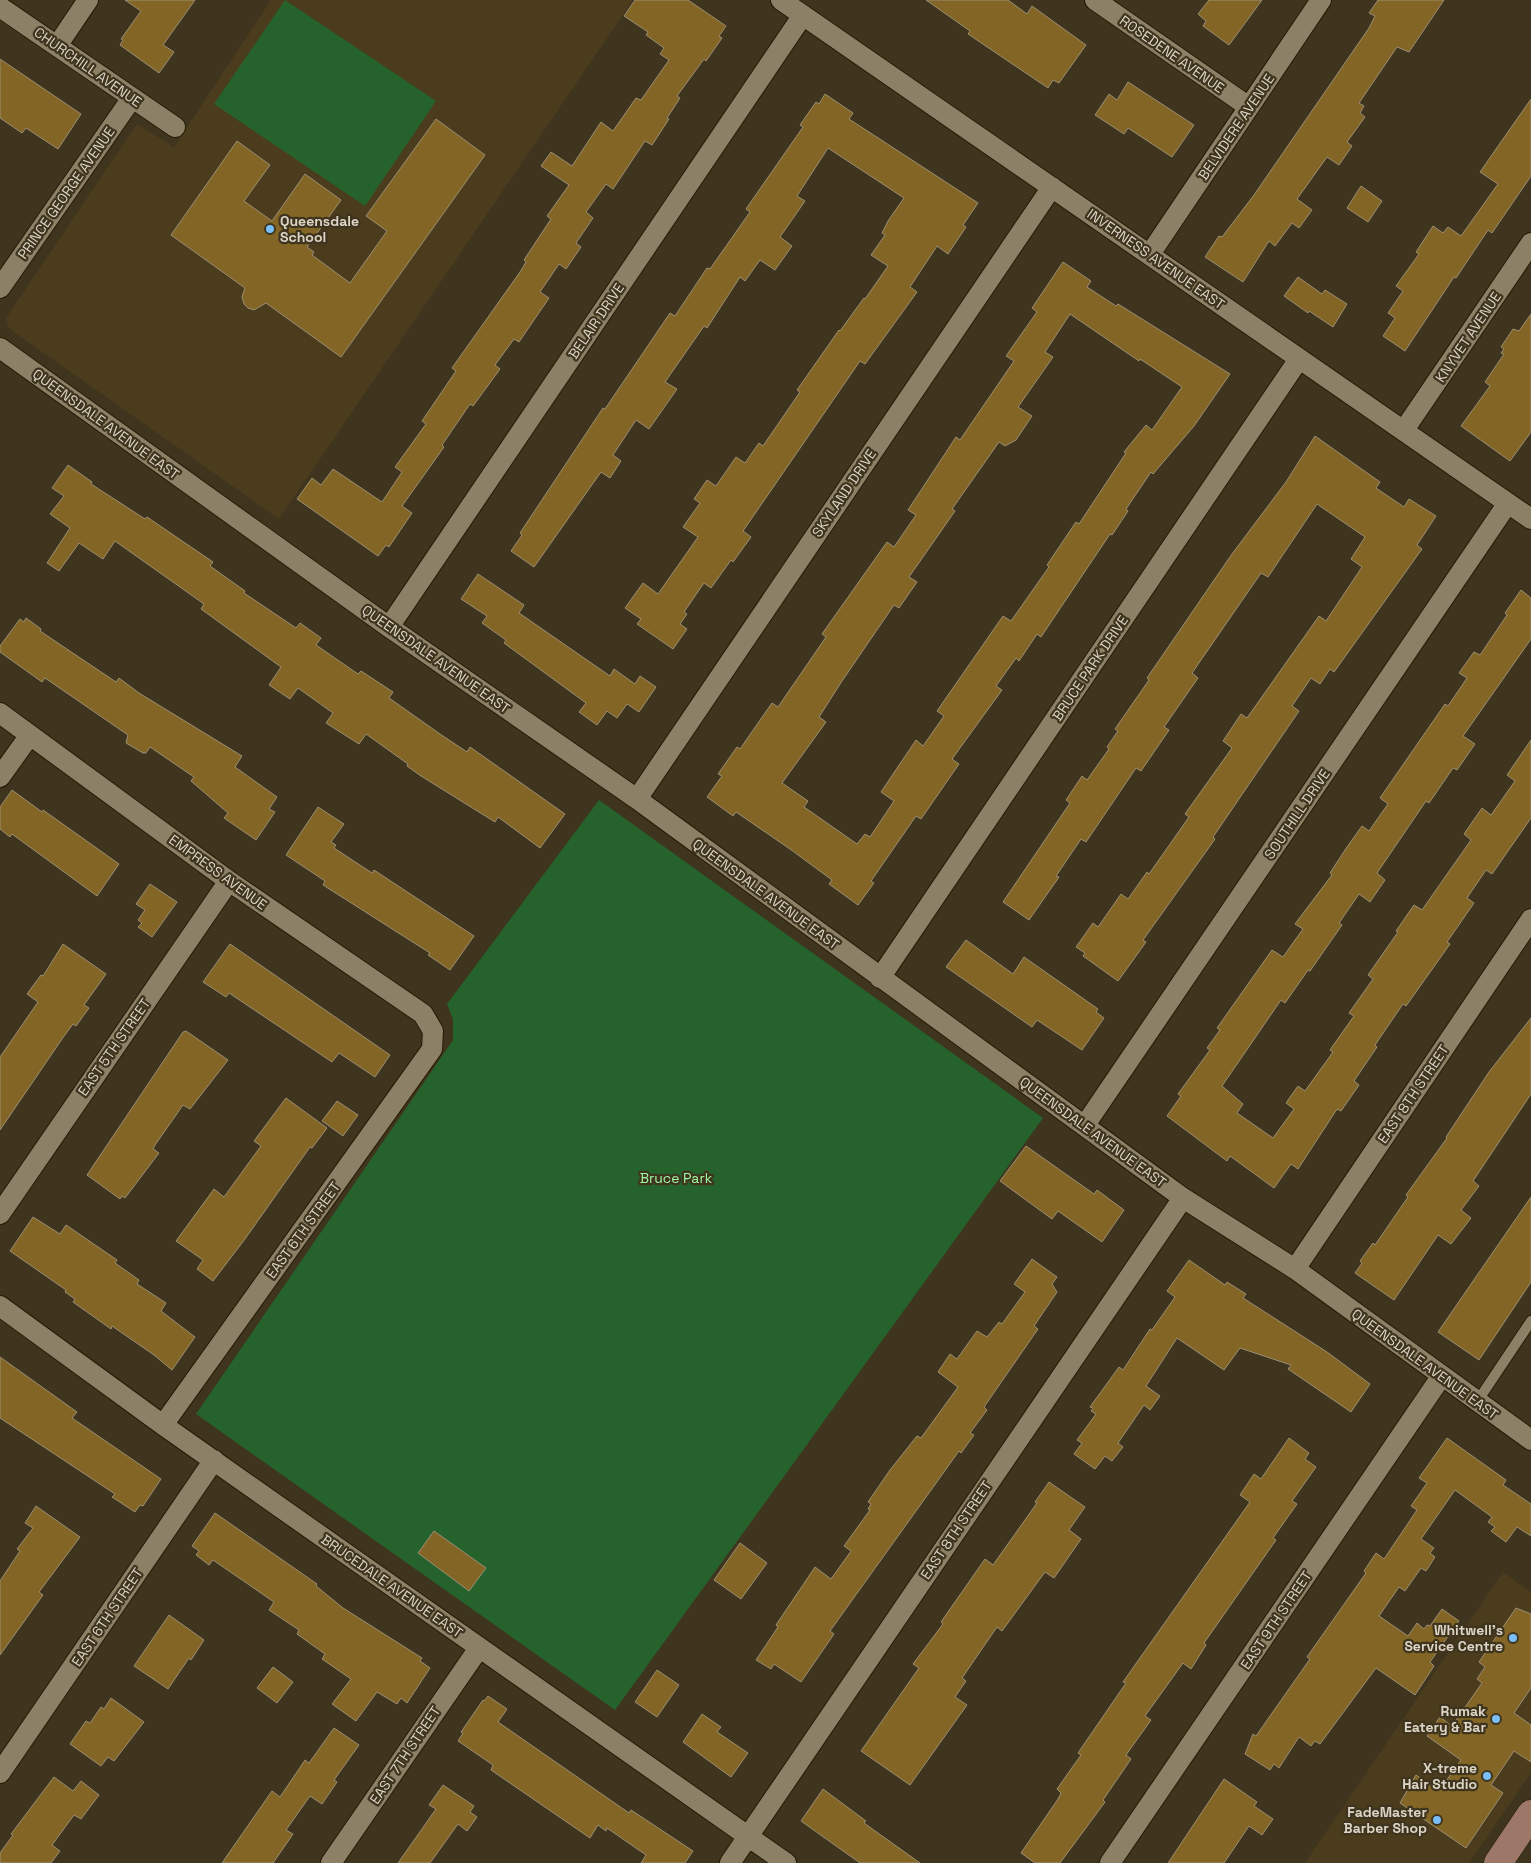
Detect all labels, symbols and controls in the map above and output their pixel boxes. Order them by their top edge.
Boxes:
street label: ROSEDENE AVENUE [1116,11,1228,97]
street label: CHURCHILL AVENUE [31,23,145,111]
street label: BELVIDERE AVENUE [1194,70,1278,184]
street label: PRINCE GEORGE AVENUE [13,123,119,263]
street label: INVERNESS AVENUE EAST [1084,205,1228,313]
place label: Queensdale School [280,212,359,246]
marker: Queensdale School [264,223,276,235]
street label: BELAIR DRIVE [564,280,628,362]
street label: KNYVET AVENUE [1431,288,1505,386]
street label: QUEENSDALE AVENUE EAST [29,365,183,483]
street label: SKYLAND DRIVE [808,445,880,540]
street label: QUEENSDALE AVENUE EAST [358,601,514,717]
street label: BRUCE PARK DRIVE [1048,612,1132,724]
street label: SOUTHILL DRIVE [1260,765,1334,862]
street label: EMPRESS AVENUE [165,830,271,914]
street label: QUEENSDALE AVENUE EAST [689,835,843,953]
street label: EAST 5TH STREET [74,995,154,1099]
street label: EAST 8TH STREET [1373,1041,1453,1147]
street label: QUEENSDALE AVENUE EAST [1016,1073,1170,1191]
park label: Bruce Park [640,1169,713,1187]
street label: EAST 6TH STREET [262,1178,344,1282]
street label: QUEENSDALE AVENUE EAST [1348,1305,1502,1423]
street label: EAST 8TH STREET [916,1477,996,1583]
street label: BRUCEDALE AVENUE EAST [318,1530,466,1642]
street label: EAST 6TH STREET [67,1564,147,1670]
street label: EAST 9TH STREET [1236,1567,1316,1673]
place label: Whitwell's Service Centre [1404,1621,1503,1655]
marker: Whitwell's Service Centre [1507,1632,1519,1644]
place label: Rumak Eatery & Bar [1404,1702,1486,1736]
street label: EAST 7TH STREET [366,1703,444,1807]
marker: Rumak Eatery & Bar [1490,1713,1502,1725]
place label: X-treme Hair Studio [1402,1759,1477,1793]
marker: X-treme Hair Studio [1481,1770,1493,1782]
place label: FadeMaster Barber Shop [1343,1803,1427,1837]
marker: FadeMaster Barber Shop [1431,1814,1443,1826]

